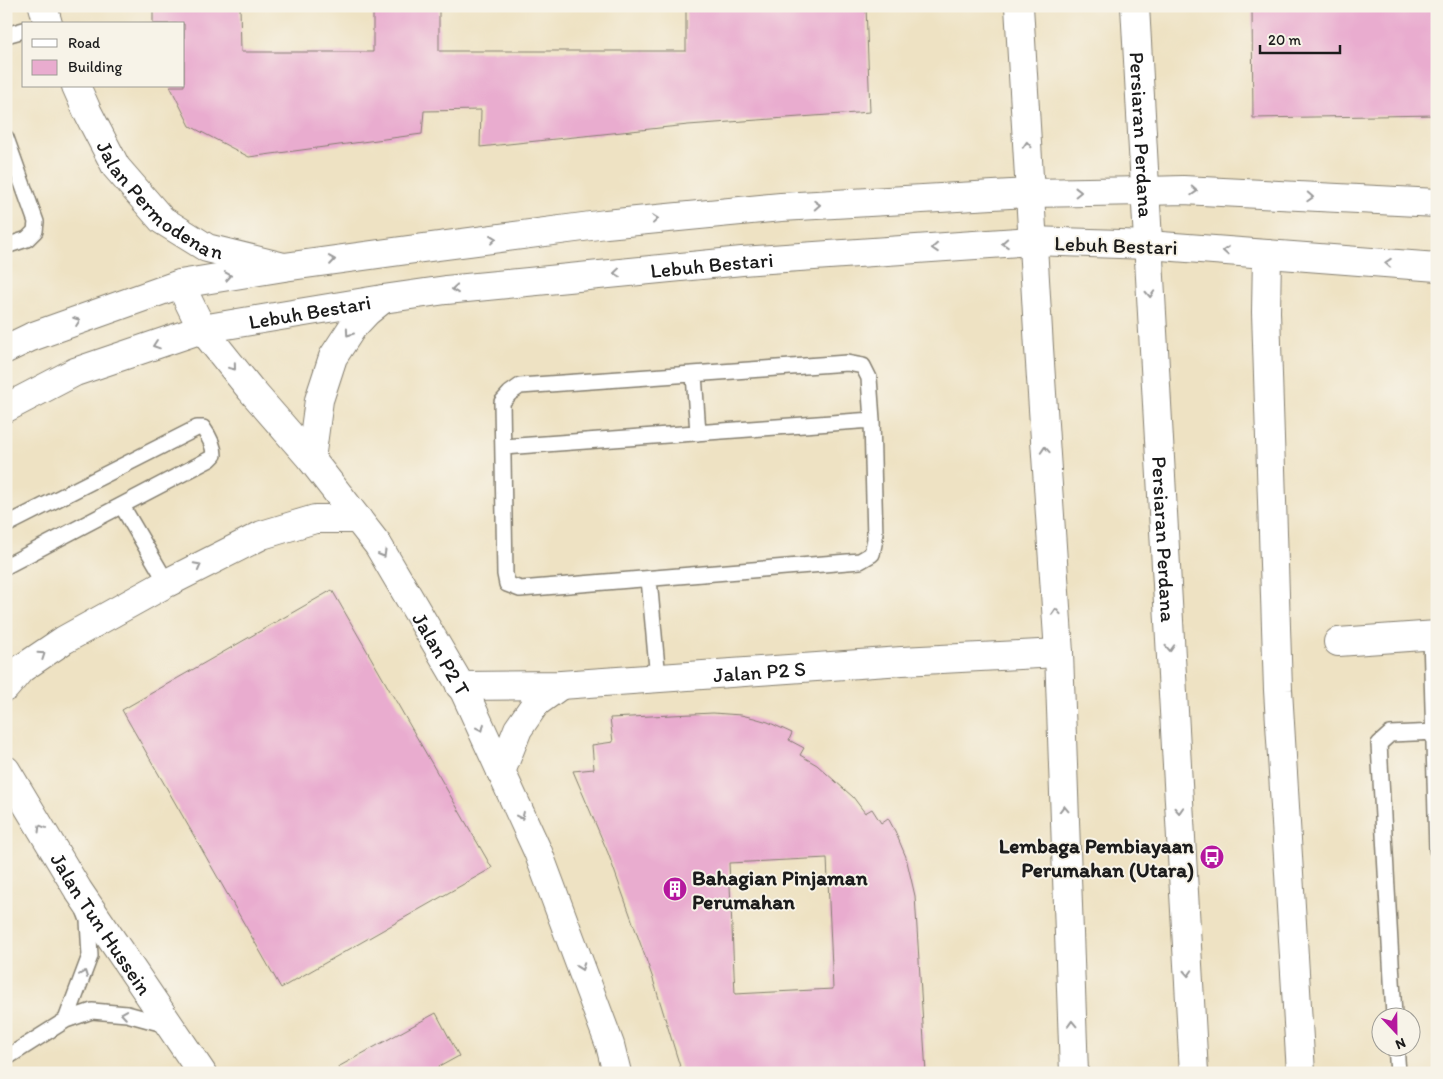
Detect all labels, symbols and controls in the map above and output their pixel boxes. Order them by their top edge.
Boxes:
legend [22,22,185,88]
scale bar [1260,22,1340,54]
text: 20 m [1268,31,1302,49]
text: Road [68,34,101,52]
street label: Persiaran Perdana [1125,51,1159,219]
text: Building [68,58,122,76]
street label: Jalan Permodenan [92,136,226,264]
one-way arrow [1022,140,1033,148]
one-way arrow [1191,186,1199,197]
one-way arrow [1075,187,1083,197]
one-way arrow [1306,192,1314,203]
one-way arrow [813,200,821,211]
one-way arrow [651,214,659,225]
street label: Lebuh Bestari [1054,230,1178,260]
one-way arrow [490,234,498,245]
one-way arrow [1001,238,1009,249]
one-way arrow [931,242,939,253]
one-way arrow [1221,245,1229,256]
street label: Lebuh Bestari [649,246,774,282]
one-way arrow [329,255,337,266]
one-way arrow [1384,258,1392,269]
one-way arrow [613,268,621,279]
one-way arrow [224,272,233,282]
one-way arrow [451,283,459,294]
street label: Lebuh Bestari [247,289,373,334]
one-way arrow [1145,290,1156,298]
one-way arrow [72,317,80,327]
one-way arrow [346,327,355,337]
one-way arrow [152,339,161,349]
one-way arrow [227,361,235,370]
one-way arrow [1040,445,1051,453]
street label: Persiaran Perdana [1147,455,1182,623]
one-way arrow [377,548,387,557]
one-way arrow [193,562,202,572]
street label: Jalan P2 T [408,608,476,700]
one-way arrow [1051,608,1062,616]
one-way arrow [1165,644,1176,652]
one-way arrow [36,652,46,661]
street label: Jalan P2 S [712,655,807,687]
one-way arrow [475,723,485,732]
one-way arrow [1059,805,1070,813]
one-way arrow [1174,807,1185,815]
one-way arrow [515,811,526,820]
one-way arrow [37,824,47,833]
place label: Lembaga Pembiayaan Perumahan (Utara) [999,833,1194,883]
bus stop icon: Lembaga Pembiayaan Perumahan (Utara) [1199,844,1225,870]
street label: Jalan Tun Hussein [46,848,158,999]
place label: Bahagian Pinjaman Perumahan [692,865,868,914]
building icon: Bahagian Pinjaman Perumahan [662,876,688,902]
one-way arrow [574,962,585,971]
one-way arrow [1183,969,1194,977]
one-way arrow [78,970,88,979]
north arrow [1370,1006,1420,1056]
one-way arrow [120,1010,129,1020]
one-way arrow [1067,1020,1077,1028]
text: N [1393,1034,1408,1053]

